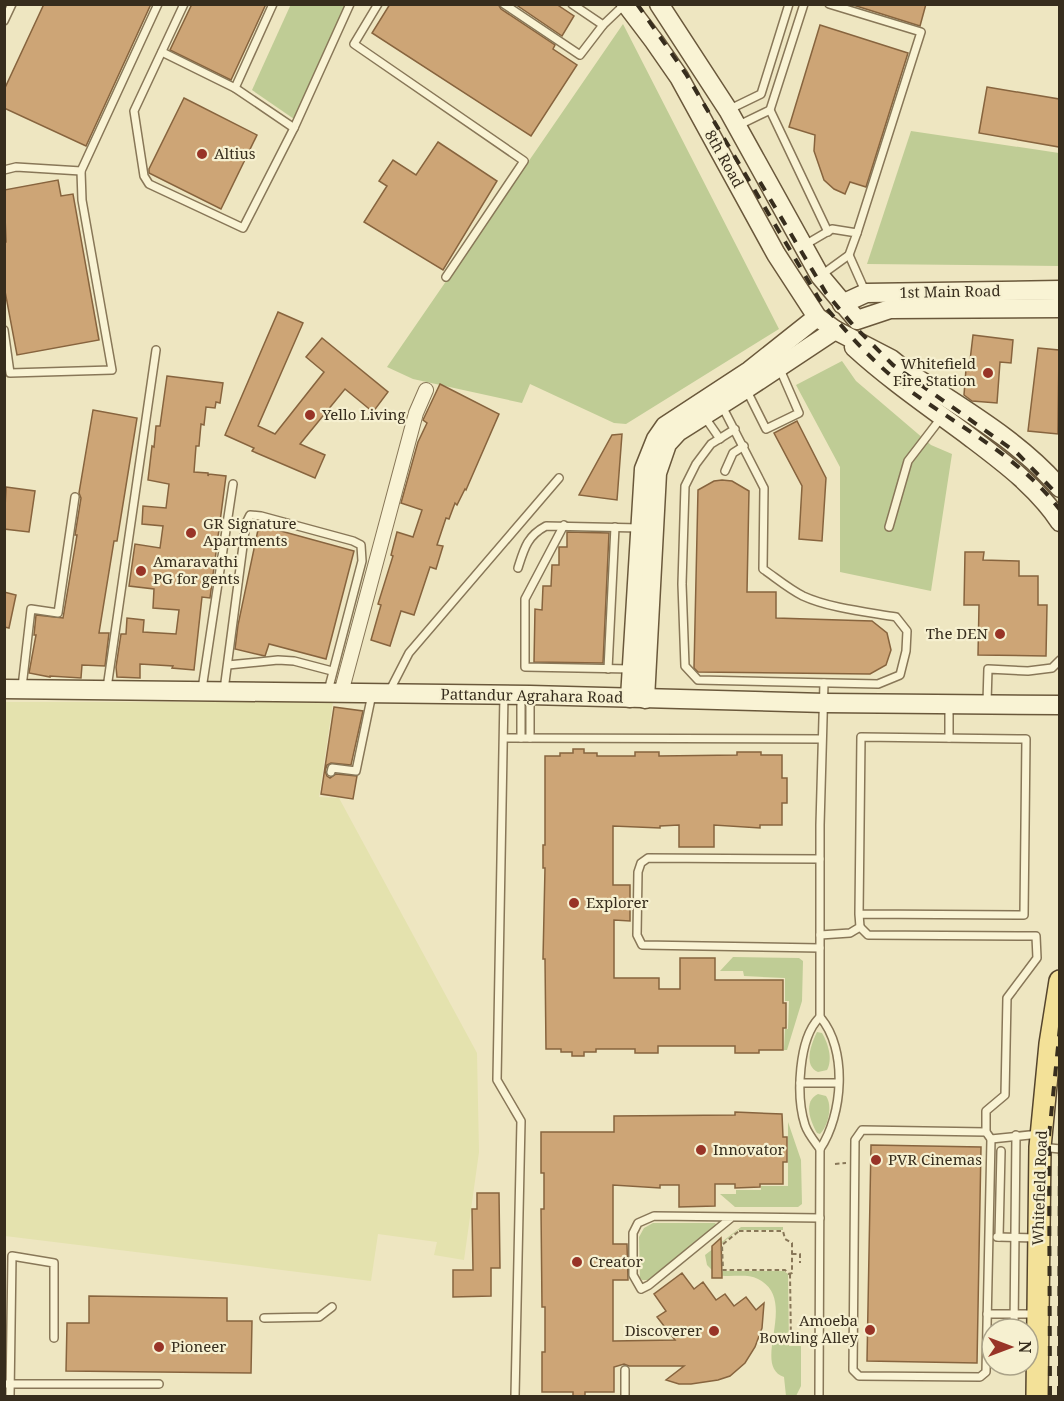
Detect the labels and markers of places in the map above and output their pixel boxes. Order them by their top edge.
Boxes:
place label: Altius [214,143,256,163]
marker: Altius [195,147,209,161]
place label: Whitefield Fire Station [893,353,976,390]
marker: Whitefield Fire Station [981,366,995,380]
place label: Yello Living [321,404,406,424]
marker: Yello Living [303,408,317,422]
place label: GR Signature Apartments [203,513,297,550]
marker: GR Signature Apartments [184,526,198,540]
place label: Amaravathi PG for gents [153,551,240,588]
marker: Amaravathi PG for gents [134,564,148,578]
place label: The DEN [926,623,989,643]
marker: The DEN [993,627,1007,641]
place label: Explorer [586,892,649,912]
marker: Explorer [567,896,581,910]
place label: Innovator [713,1139,785,1159]
marker: Innovator [694,1143,708,1157]
place label: PVR Cinemas [888,1149,982,1169]
marker: PVR Cinemas [869,1153,883,1167]
place label: Creator [589,1251,643,1271]
marker: Creator [570,1255,584,1269]
place label: Amoeba Bowling Alley [759,1310,859,1347]
place label: Discoverer [625,1320,702,1340]
marker: Amoeba Bowling Alley [863,1323,877,1337]
marker: Discoverer [707,1324,721,1338]
place label: Pioneer [171,1336,226,1356]
marker: Pioneer [152,1340,166,1354]

